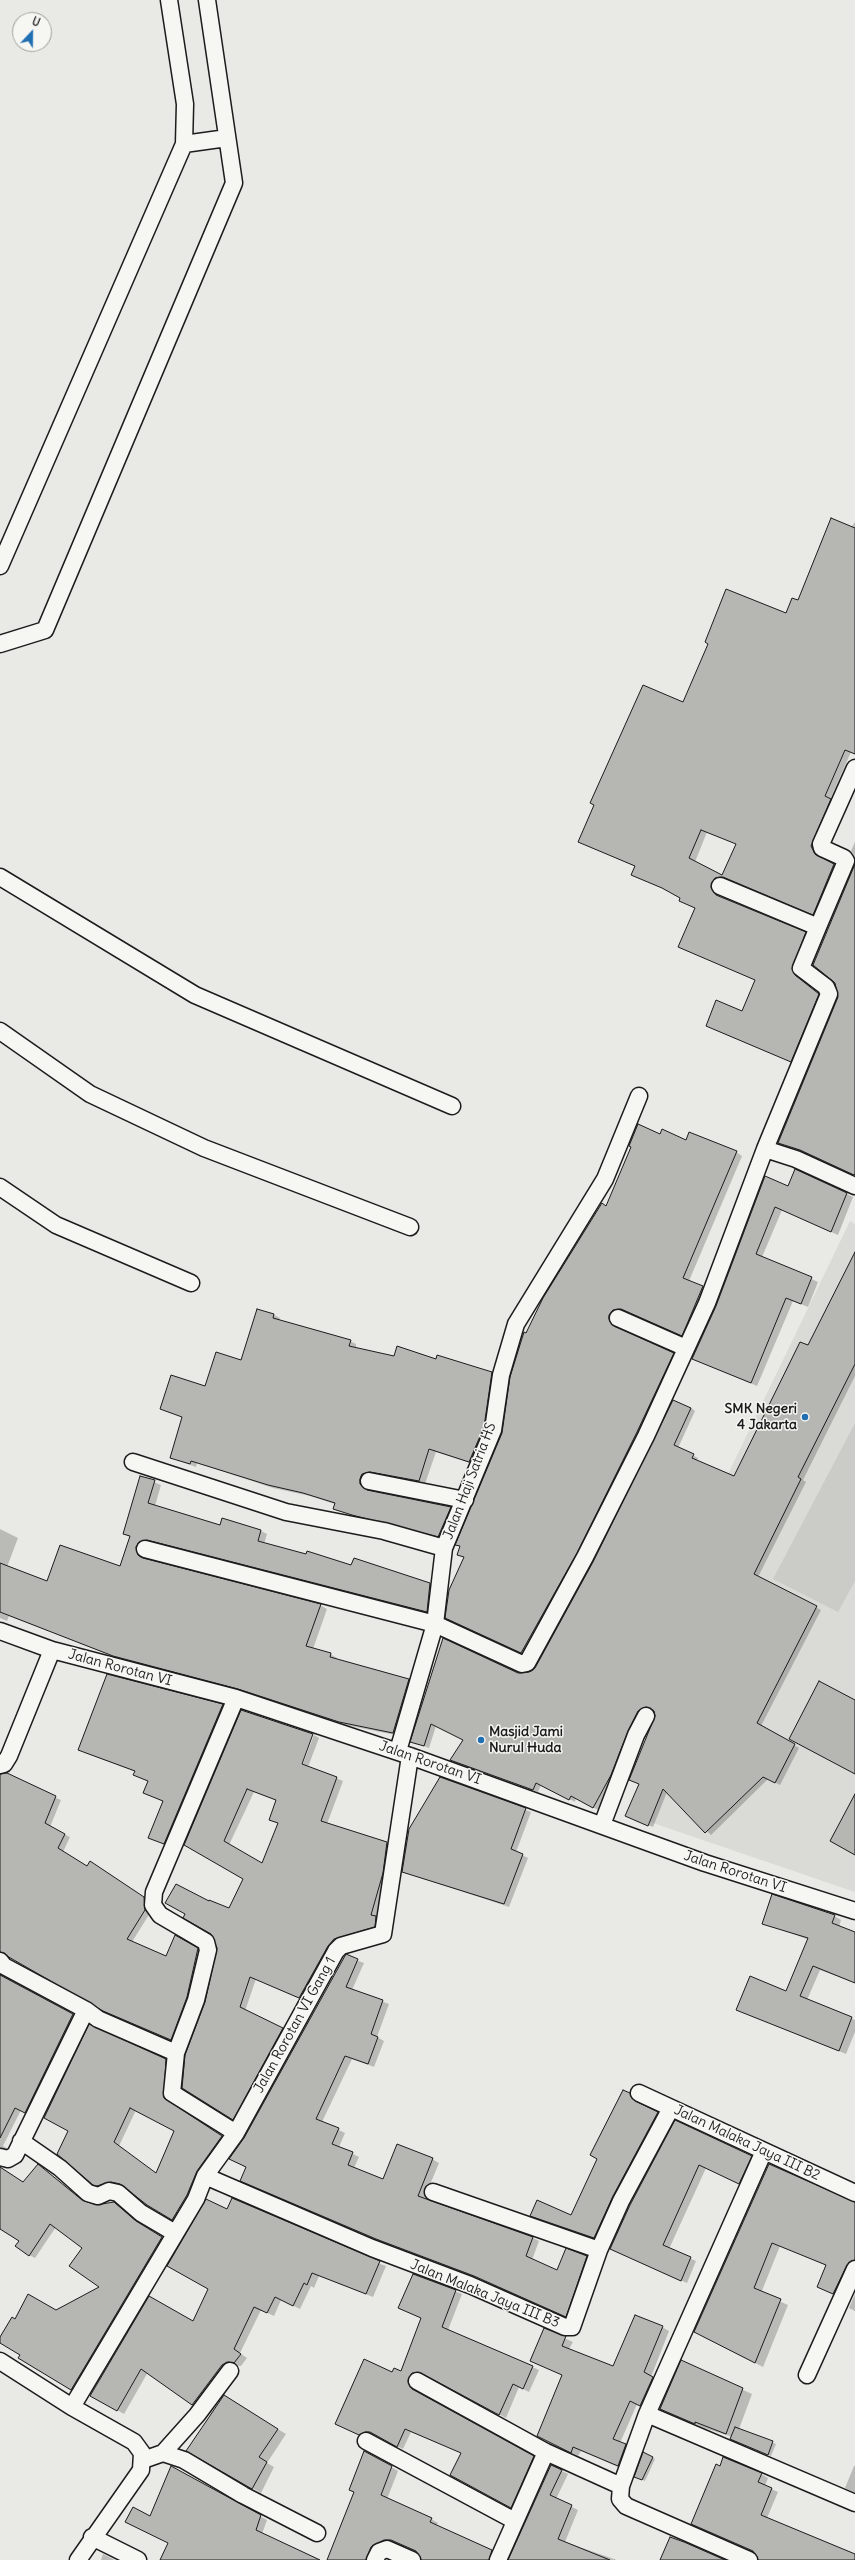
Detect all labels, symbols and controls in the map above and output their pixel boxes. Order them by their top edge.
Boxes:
north arrow [12,12,52,52]
text: U [30,14,42,30]
place label: SMK Negeri 4 Jakarta [725,1401,797,1434]
marker: SMK Negeri 4 Jakarta [800,1412,810,1422]
street label: Jalan Haji Satria HS [440,1420,500,1542]
street label: Jalan Rorotan VI [66,1646,174,1690]
place label: Masjid Jami Nurul Huda [489,1724,563,1756]
marker: Masjid Jami Nurul Huda [476,1735,486,1745]
street label: Jalan Rorotan VI [377,1738,483,1788]
street label: Jalan Rorotan VI [682,1848,788,1896]
street label: Jalan Rorotan VI Gang 1 [251,1954,339,2096]
street label: Jalan Malaka Jaya III B2 [671,2102,823,2184]
street label: Jalan Malaka Jaya III B3 [408,2256,562,2332]

